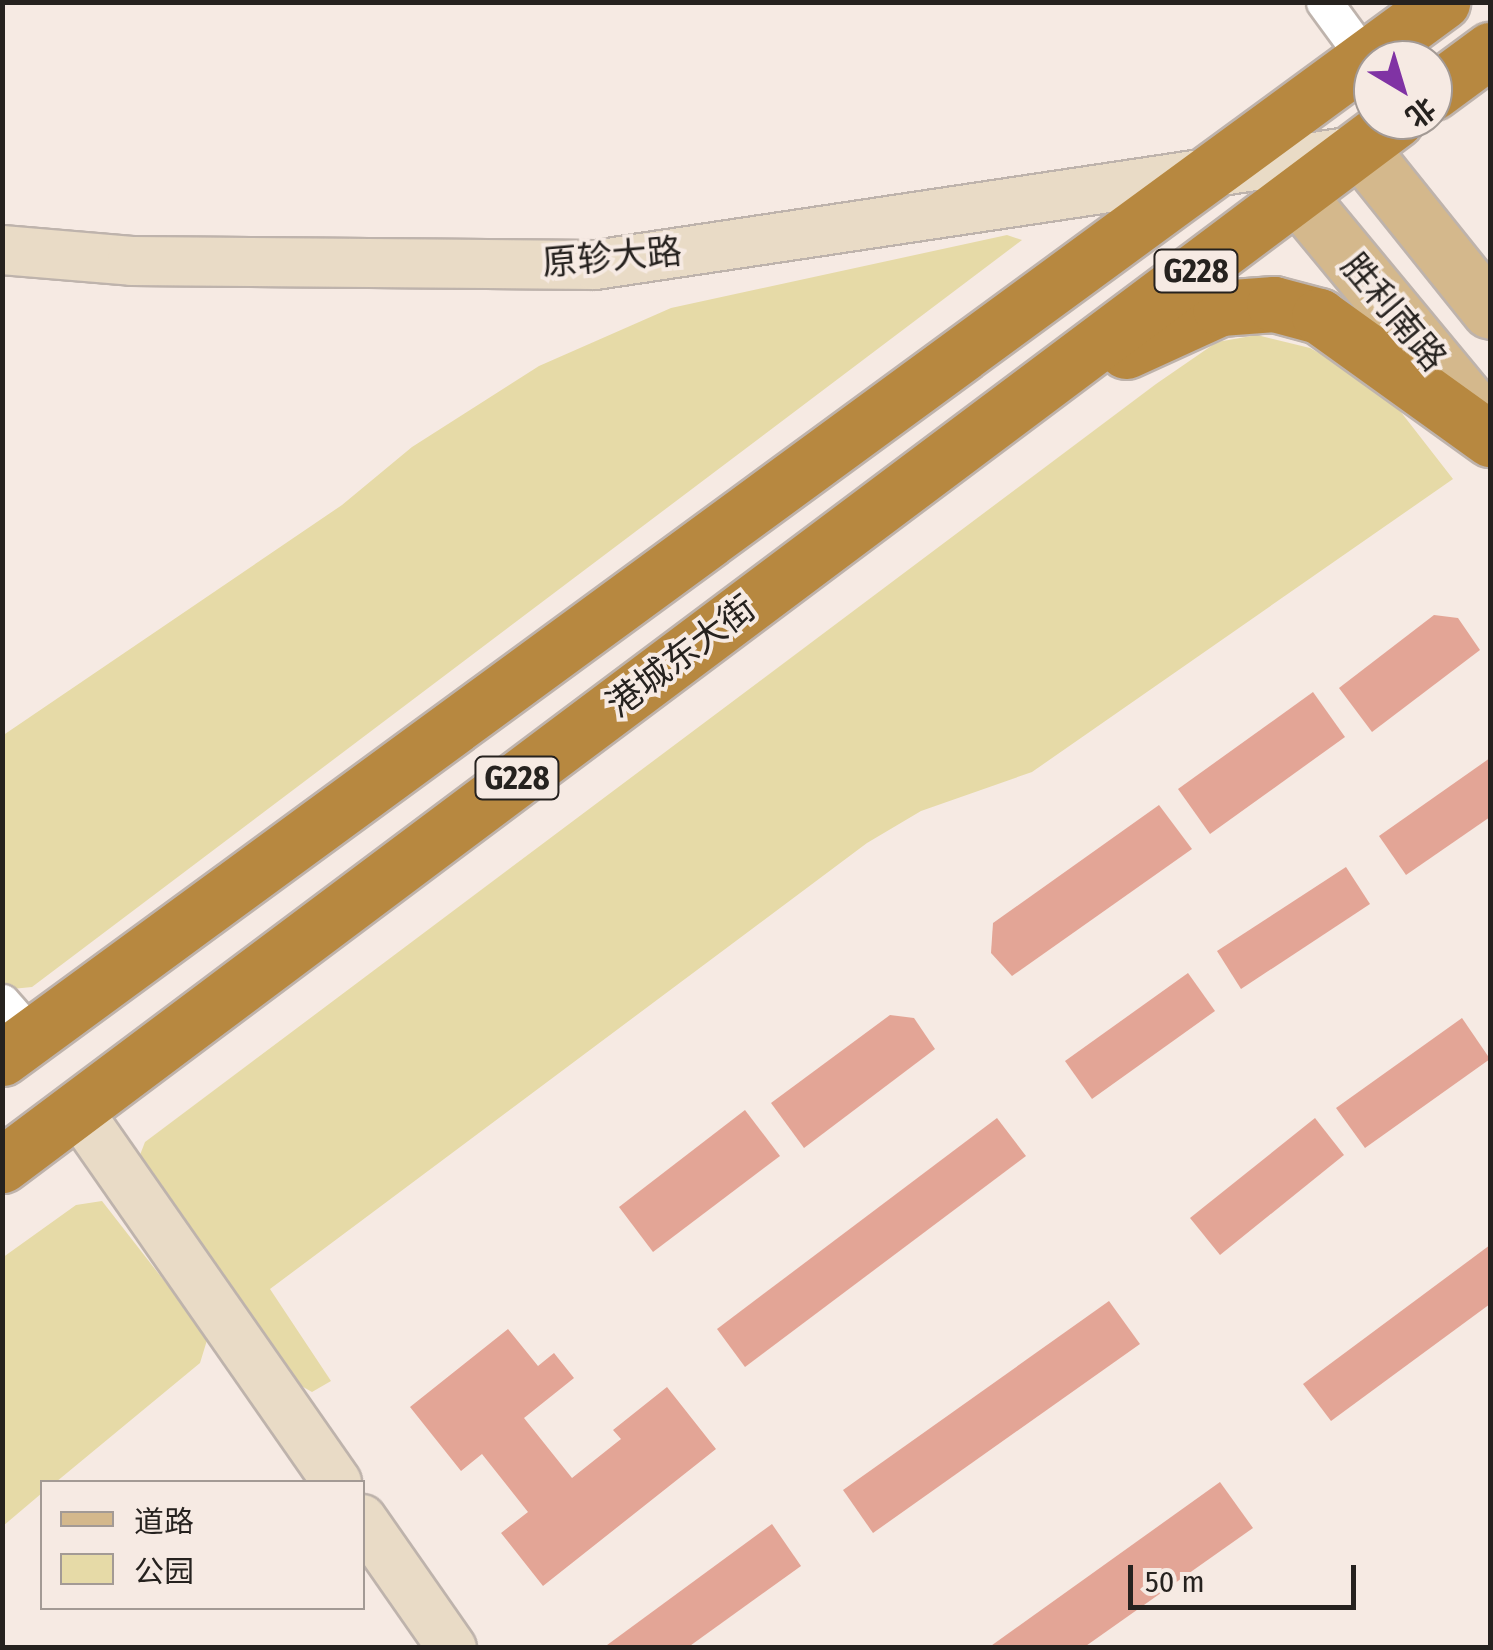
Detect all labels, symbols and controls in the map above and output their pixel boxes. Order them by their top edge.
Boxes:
north arrow [1353,40,1453,140]
text: 北 [1399,91,1442,134]
street label: 原轸大路 [540,230,684,284]
road number: G228 [1151,244,1241,298]
street label: 胜利南路 [1333,245,1455,379]
street label: 港城东大街 [598,587,764,725]
road number: G228 [472,751,562,805]
legend [40,1480,365,1610]
text: 道路 [134,1504,194,1540]
scale bar [1133,1545,1360,1607]
text: 公园 [134,1554,194,1590]
text: 50 m [1145,1564,1205,1600]

